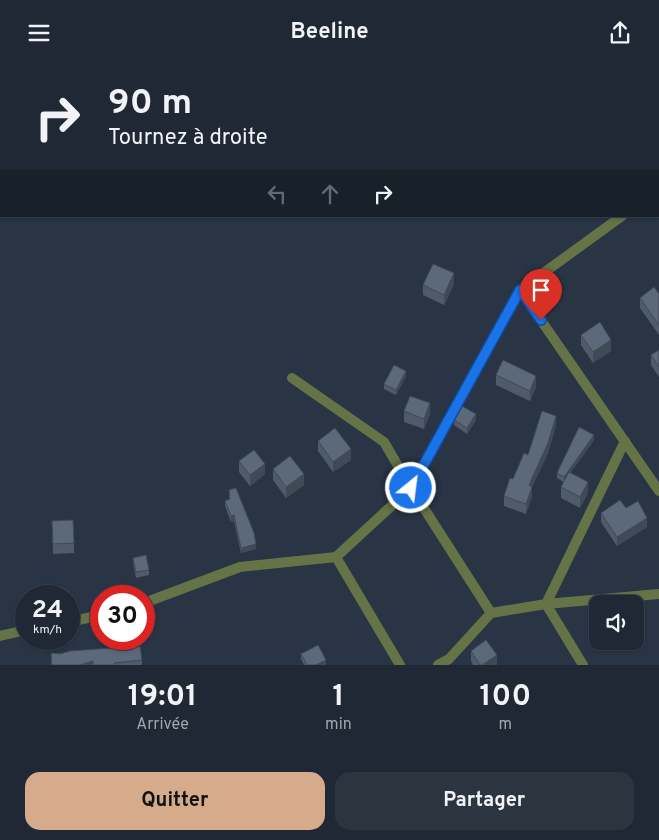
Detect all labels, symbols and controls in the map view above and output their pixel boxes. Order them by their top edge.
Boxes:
icon: menu [25,19,53,47]
text: Beeline [290,19,369,46]
icon: share [606,19,634,47]
text: 90 m [108,82,192,126]
icon: right [25,85,90,150]
text: Tournez à droite [108,125,268,152]
icon: left [263,180,291,208]
icon: ahead [316,180,344,208]
icon: right [369,180,397,208]
pin [520,269,562,320]
icon: arrive [527,276,555,304]
position arrow [384,461,436,513]
speed limit sign: 30 [90,585,155,650]
text: 24 [32,595,63,627]
map controls [589,595,644,650]
button: sound [589,595,644,650]
text: km/h [33,622,62,638]
text: 19:01 [128,679,197,716]
text: 1 [332,679,344,716]
text: 100 [480,679,531,716]
text: Arrivée [136,715,189,735]
text: min [325,715,352,735]
text: m [499,715,512,735]
button: Quitter [25,772,325,830]
button: Partager [335,772,634,830]

